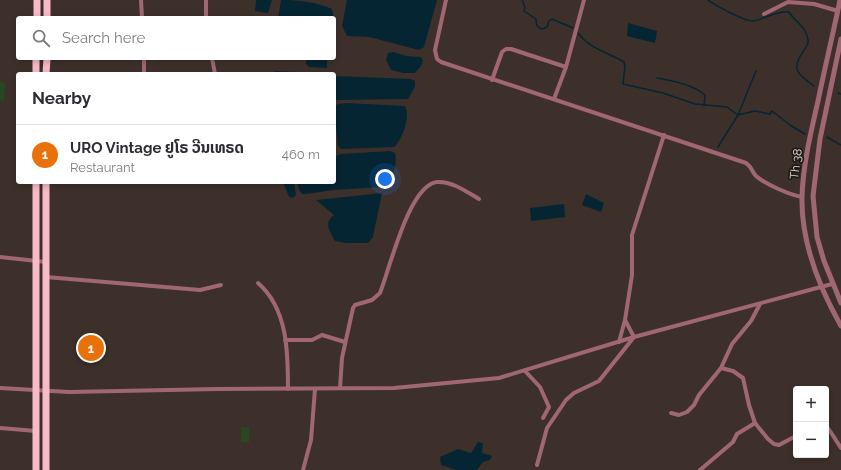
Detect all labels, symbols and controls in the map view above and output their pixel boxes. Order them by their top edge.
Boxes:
search box [16,16,336,60]
icon: search [30,27,52,49]
text: Search here [62,29,145,47]
text: Nearby [32,88,91,108]
text: URO Vintage ຢູໂຣ ວີນເທຣດ [70,139,244,157]
text: 1 [42,147,48,162]
text: 460 m [282,147,320,162]
street label: Th 38 [787,148,805,180]
text: Restaurant [70,160,135,175]
your location [375,169,395,189]
pin: 1 [78,333,104,363]
map controls [793,386,829,458]
button: + [793,386,829,422]
button: − [793,422,829,458]

